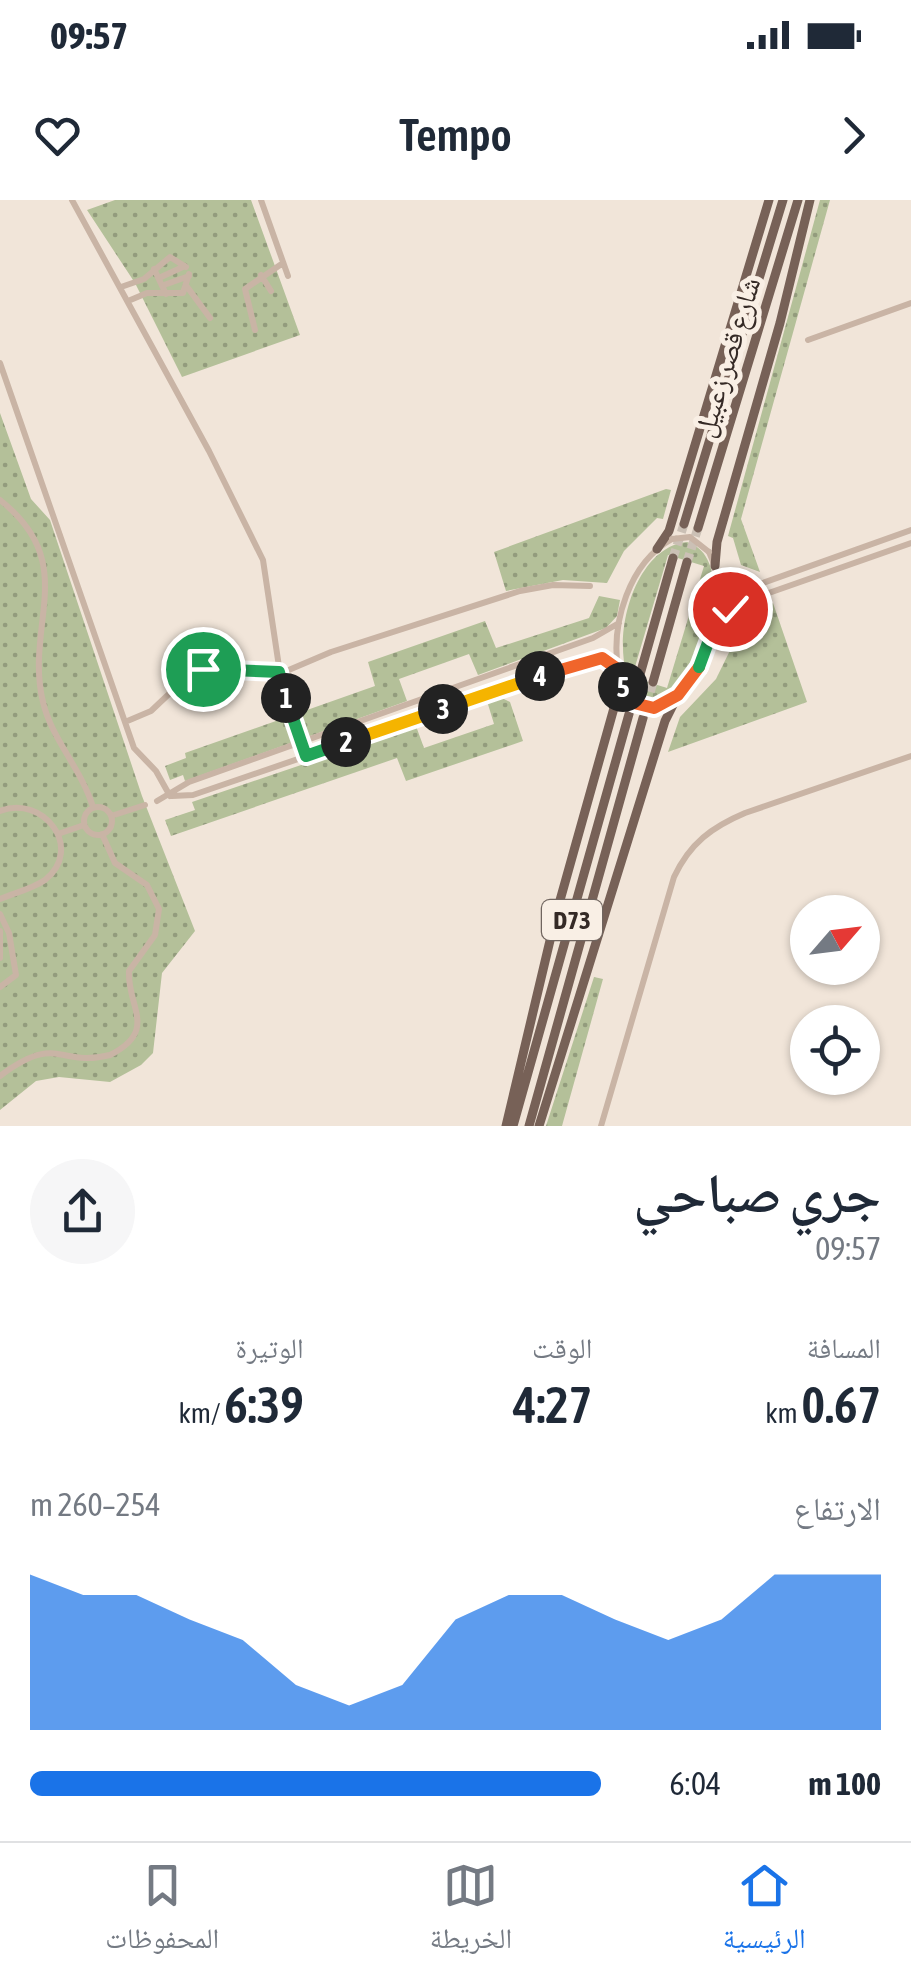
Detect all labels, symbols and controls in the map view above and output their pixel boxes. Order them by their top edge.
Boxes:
text: 09:57 [50,14,128,57]
icon: heart [30,108,85,163]
icon: forward [826,108,881,163]
text: Tempo [399,109,512,161]
street label: شارع قصر زعبيل [688,273,768,441]
pin [688,567,773,652]
icon: check [703,582,758,637]
pin [161,627,246,712]
icon: arrive [176,642,231,697]
pin: 4 [515,651,565,701]
text: 4 [533,660,547,692]
pin: 5 [598,662,648,712]
text: 5 [616,671,630,703]
pin: 1 [261,673,311,723]
text: 1 [279,682,293,714]
pin: 3 [418,684,468,734]
text: 3 [436,693,450,725]
pin: 2 [321,717,371,767]
text: 2 [339,726,353,758]
north arrow [790,895,880,985]
map controls [790,895,880,1095]
road number: D73 [542,900,602,940]
button: locate [790,1005,880,1095]
button: share [30,1159,135,1264]
text: جري صباحي [633,1161,881,1224]
text: 09:57 [815,1230,881,1267]
text: الوتيرة [236,1332,304,1364]
text: الوقت [532,1332,592,1364]
text: المسافة [807,1332,881,1364]
text: 6:39 [224,1376,304,1434]
text: 4:27 [513,1376,592,1434]
text: 0.67 [802,1376,881,1434]
text: /km [178,1397,224,1429]
text: km [765,1397,802,1429]
text: 254–260 m [30,1486,161,1523]
text: الارتفاع [794,1490,881,1527]
text: 6:04 [670,1765,721,1802]
text: 100 m [808,1765,881,1802]
tab: المحفوظات [105,1858,219,1966]
tab: الخريطة [430,1858,512,1966]
tab: الرئيسية [723,1858,806,1966]

